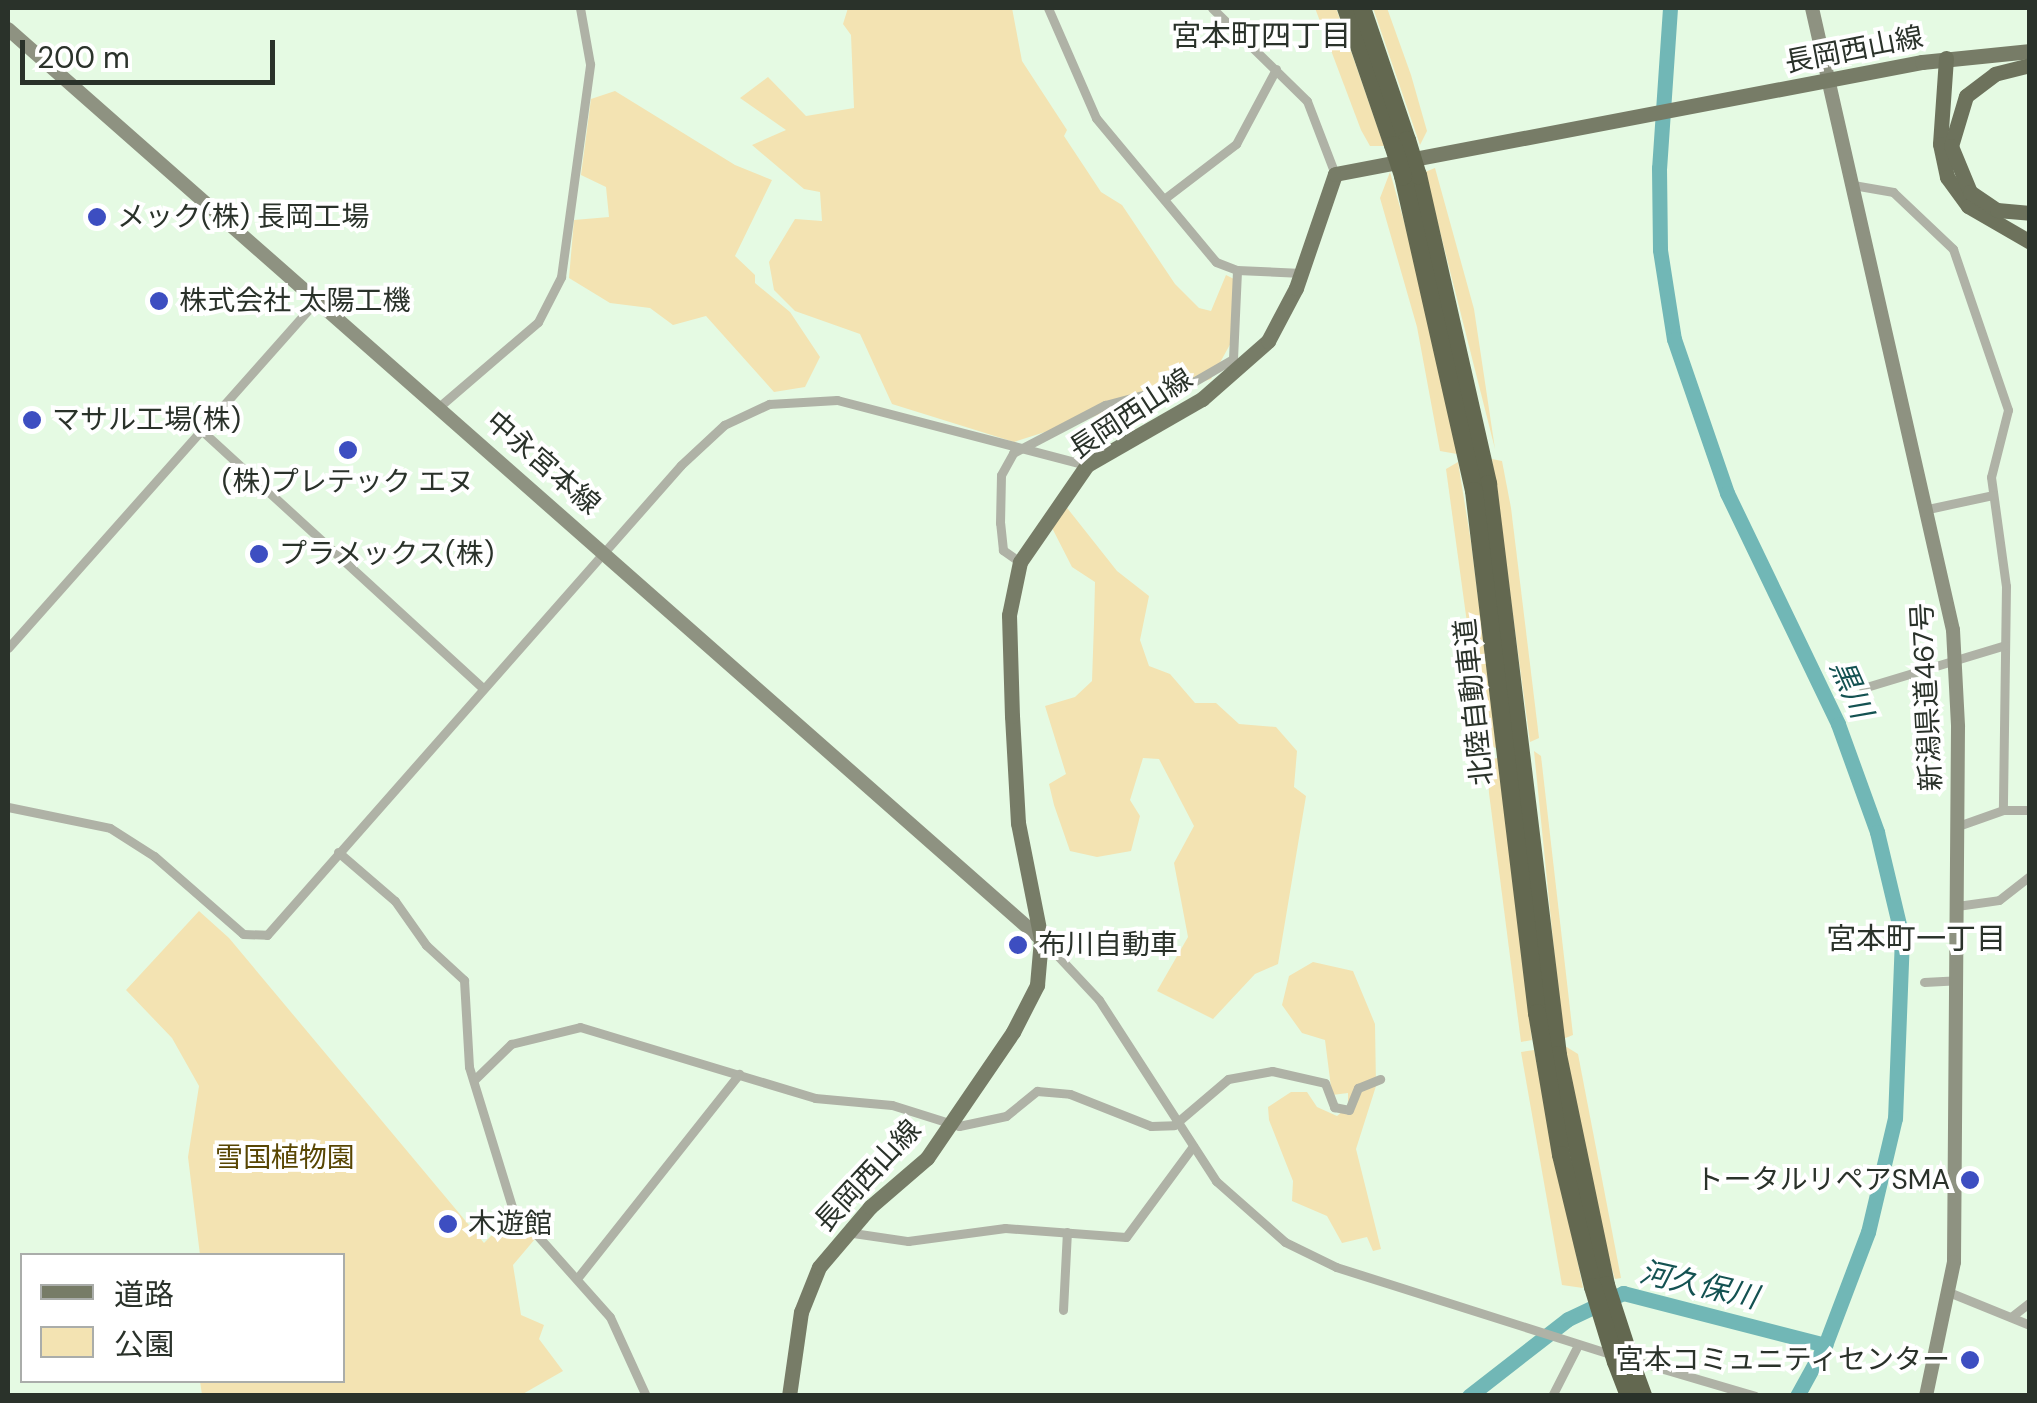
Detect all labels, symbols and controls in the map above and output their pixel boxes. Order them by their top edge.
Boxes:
district label: 宮本町四丁目 [1171,18,1351,54]
scale bar [25,20,280,82]
street label: 長岡西山線 [1782,20,1926,80]
text: 200 m [37,38,130,77]
place label: メック(株) 長岡工場 [117,200,369,234]
marker: メック(株) 長岡工場 [86,206,108,228]
place label: 株式会社 太陽工機 [179,284,410,318]
marker: 株式会社 太陽工機 [148,290,170,312]
street label: 長岡西山線 [1063,362,1199,466]
place label: マサル工場(株) [52,403,241,437]
street label: 中永宮本線 [479,404,607,522]
marker: マサル工場(株) [21,409,43,431]
marker: (株)プレテック エヌ [337,439,359,461]
place label: (株)プレテック エヌ [222,465,474,499]
place label: プラメックス(株) [279,537,496,571]
marker: プラメックス(株) [248,543,270,565]
street label: 新潟県道467号 [1905,602,1949,792]
street label: 北陸自動車道 [1449,617,1499,787]
water label: 黒川 [1822,654,1880,724]
district label: 宮本町一丁目 [1826,921,2006,957]
place label: 布川自動車 [1038,928,1178,962]
marker: 布川自動車 [1007,934,1029,956]
street label: 長岡西山線 [808,1113,928,1239]
park label: 雪国植物園 [215,1141,355,1175]
place label: トータルリペアSMA [1696,1163,1950,1197]
marker: トータルリペアSMA [1959,1169,1981,1191]
place label: 木遊館 [468,1207,552,1241]
marker: 木遊館 [437,1213,459,1235]
legend [20,1253,345,1383]
water label: 河久保川 [1636,1254,1762,1316]
text: 道路 [114,1275,174,1314]
text: 公園 [114,1325,174,1364]
place label: 宮本コミュニティセンター [1614,1343,1950,1377]
marker: 宮本コミュニティセンター [1959,1349,1981,1371]

